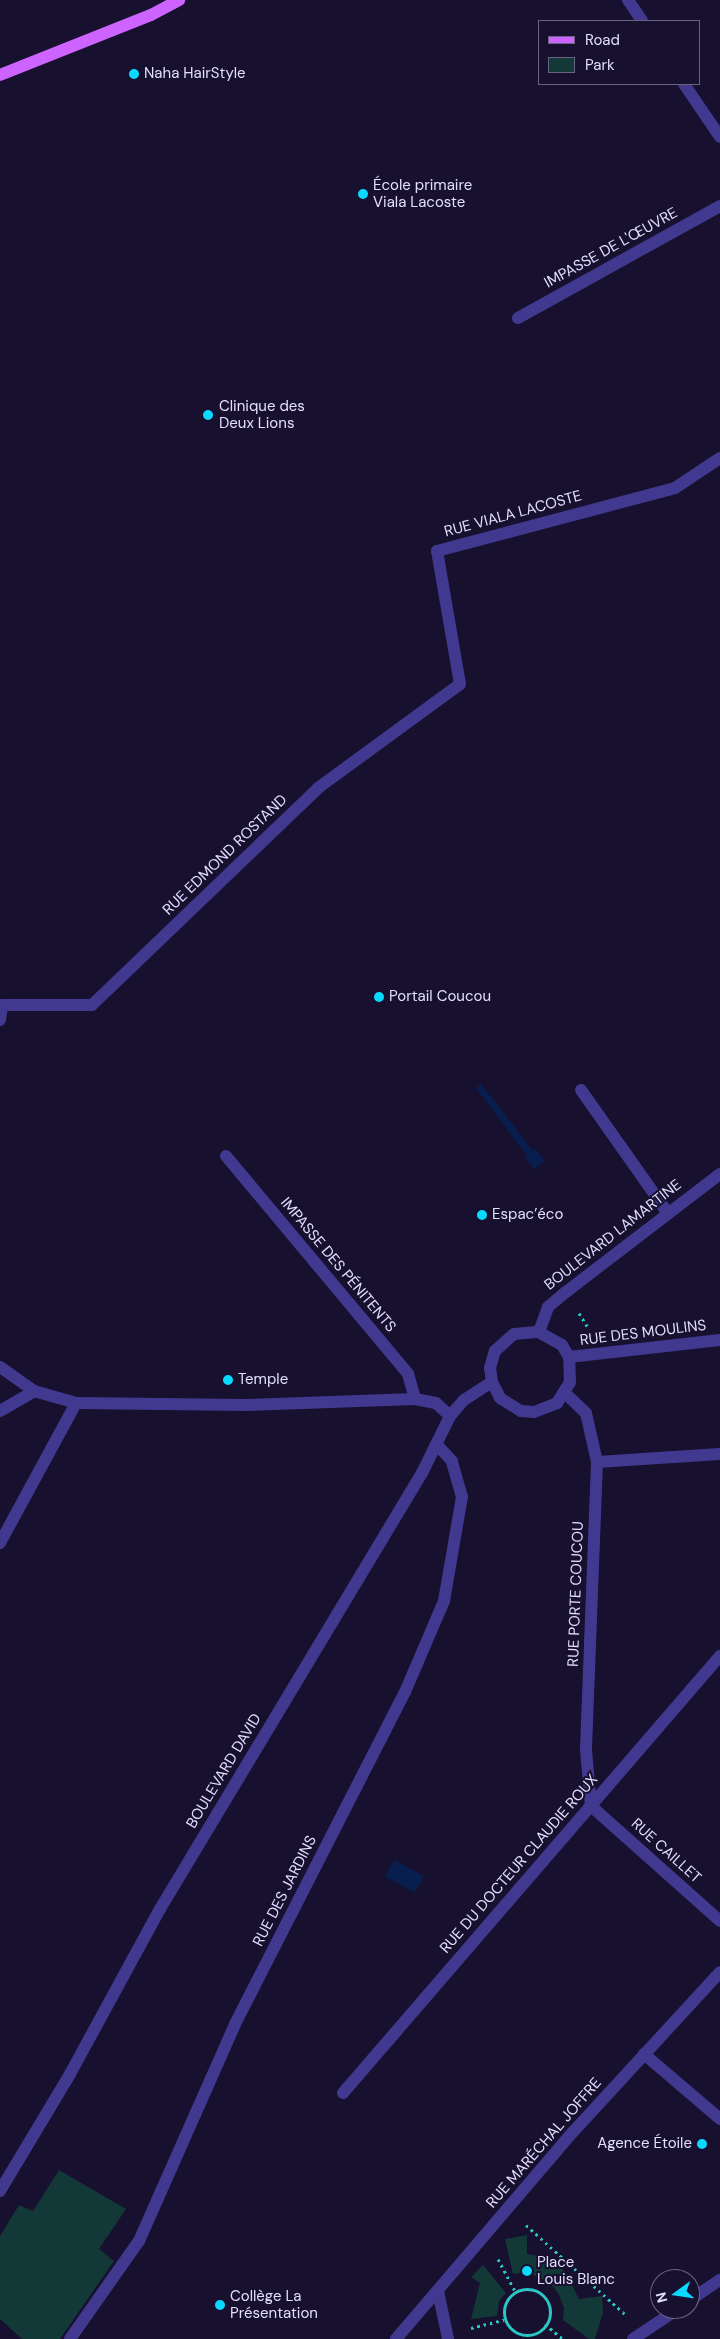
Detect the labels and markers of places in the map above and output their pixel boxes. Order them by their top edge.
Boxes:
place label: Naha HairStyle [144,65,246,83]
marker: Naha HairStyle [128,68,140,80]
place label: École primaire Viala Lacoste [373,176,472,211]
marker: École primaire Viala Lacoste [357,188,369,200]
place label: Clinique des Deux Lions [219,397,305,432]
marker: Clinique des Deux Lions [201,408,215,422]
place label: Portail Coucou [389,988,491,1006]
marker: Portail Coucou [373,991,385,1003]
place label: Espac’éco [492,1206,563,1224]
marker: Espac’éco [476,1209,488,1221]
place label: Temple [238,1371,288,1389]
marker: Temple [222,1374,234,1386]
place label: Agence Étoile [597,2135,692,2153]
marker: Agence Étoile [696,2138,708,2150]
place label: Place Louis Blanc [537,2253,615,2288]
marker: Place Louis Blanc [521,2265,533,2277]
place label: Collège La Présentation [230,2287,318,2322]
marker: Collège La Présentation [214,2299,226,2311]

